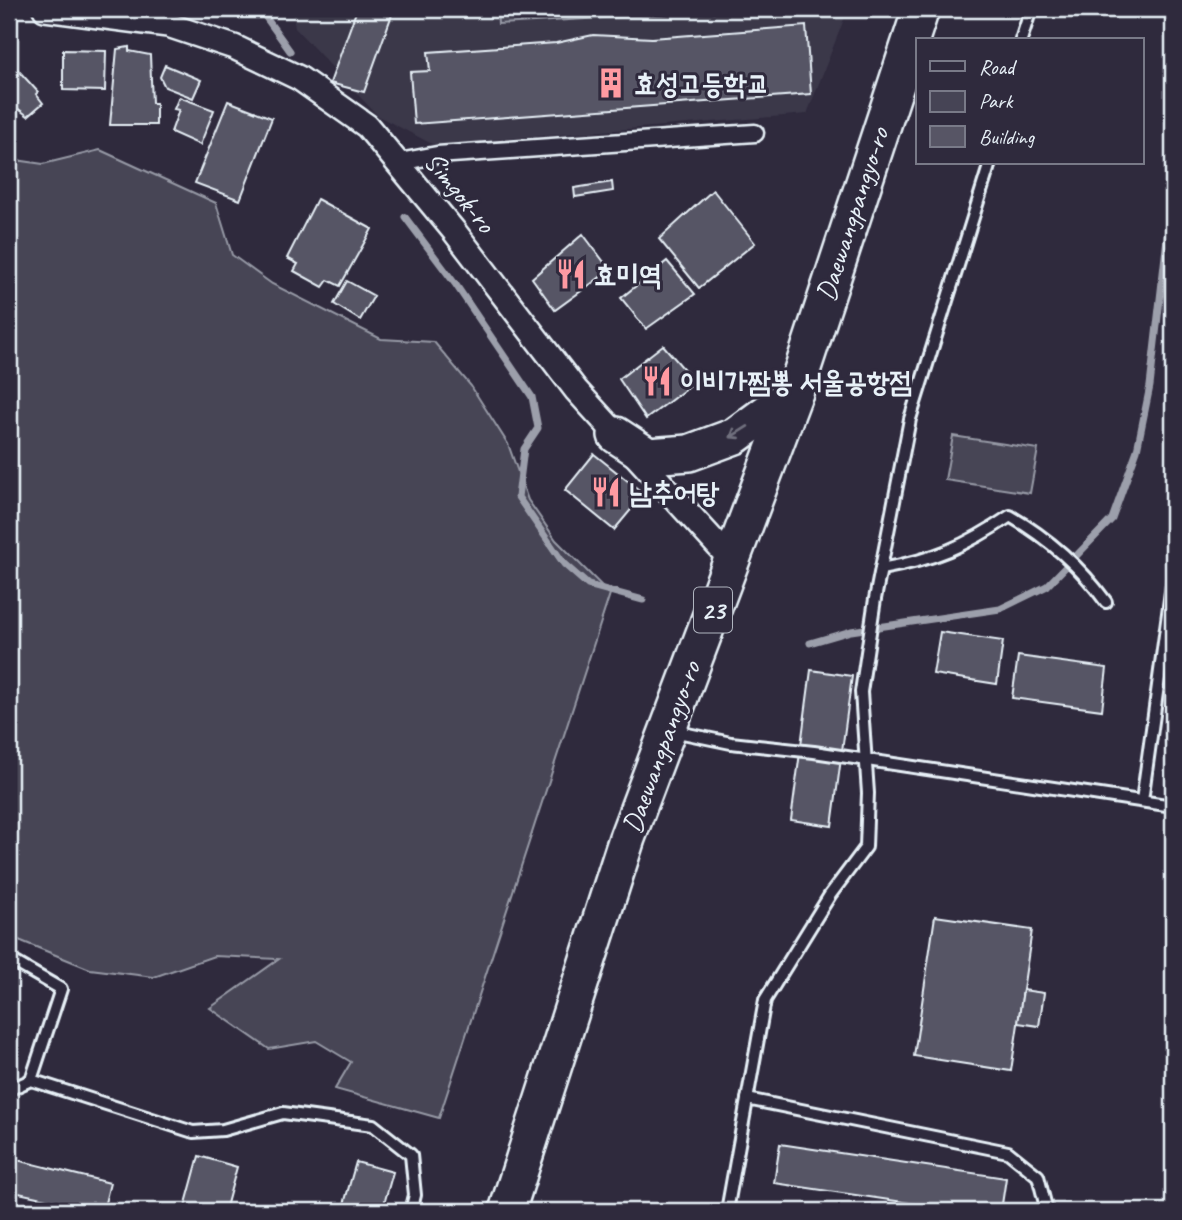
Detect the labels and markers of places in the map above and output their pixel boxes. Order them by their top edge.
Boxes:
building icon: 효성고등학교 [594,66,628,100]
place label: 효성고등학교 [634,66,769,101]
restaurant icon: 효미역 [554,257,588,291]
place label: 효미역 [594,257,662,292]
restaurant icon: 이비가짬뽕 서울공항점 [640,364,674,398]
place label: 이비가짬뽕 서울공항점 [680,364,912,399]
restaurant icon: 남추어탕 [589,475,623,509]
place label: 남추어탕 [629,475,720,510]

